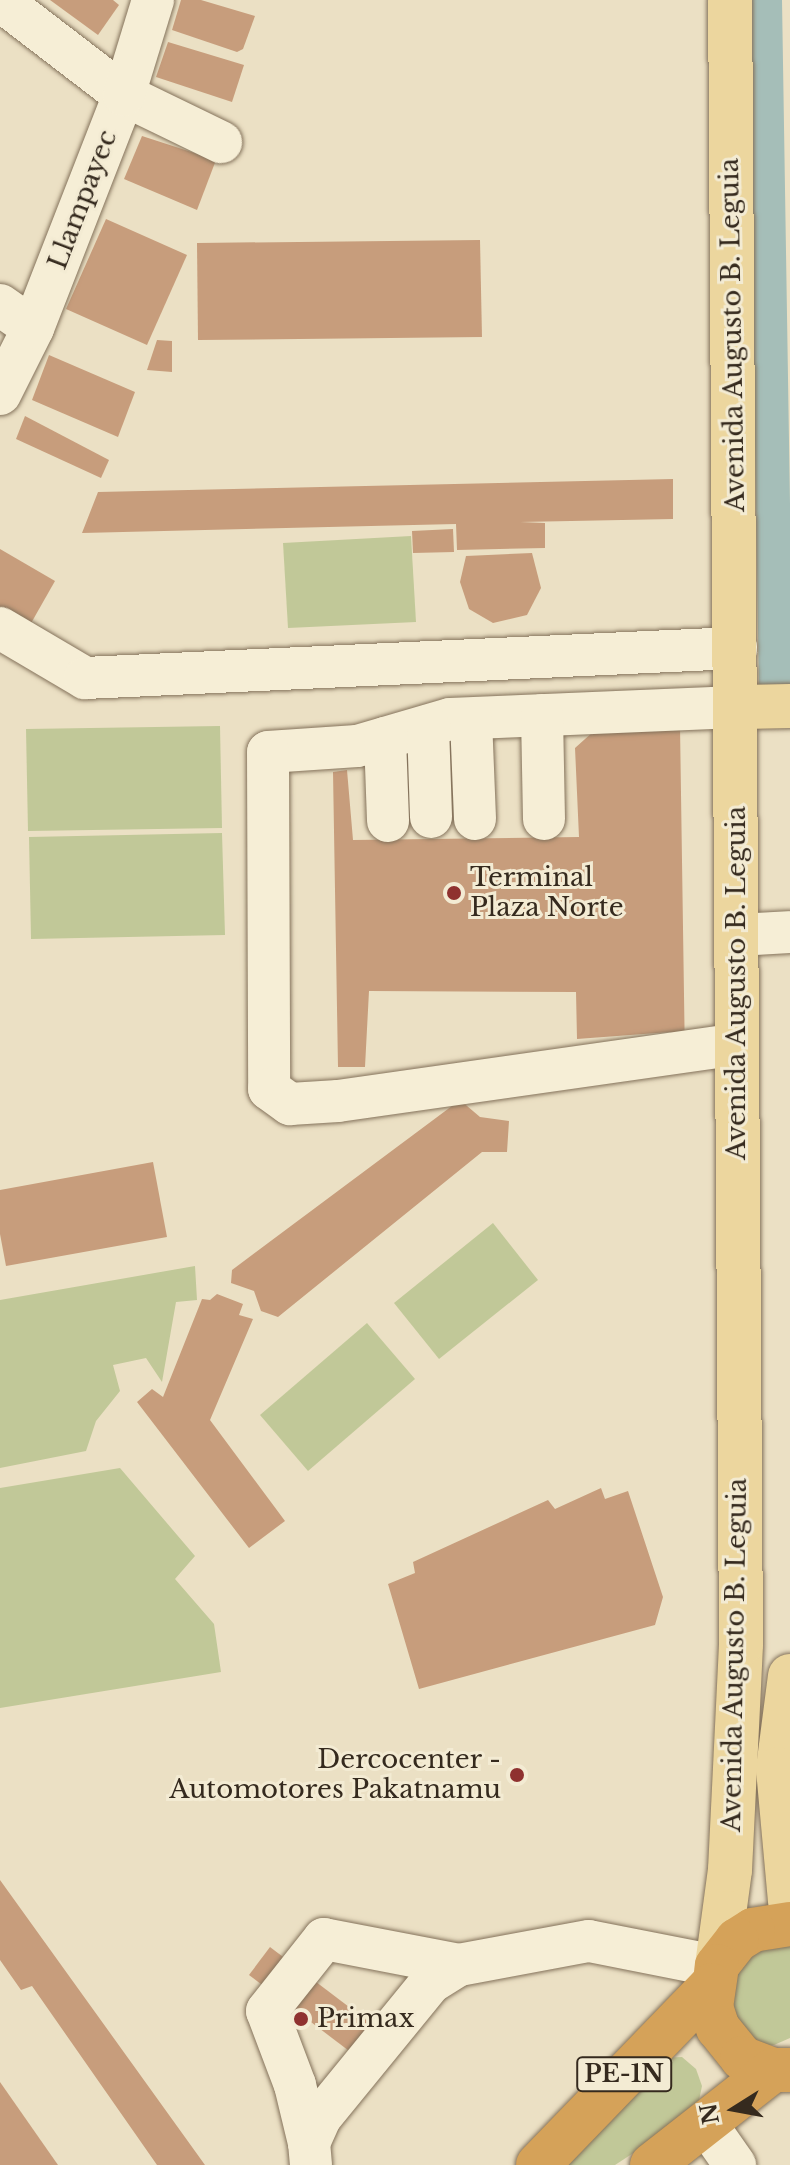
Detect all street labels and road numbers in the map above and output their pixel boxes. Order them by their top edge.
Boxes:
street label: Llampayec [42,126,124,274]
street label: Avenida Augusto B. Leguia [714,157,752,513]
street label: Avenida Augusto B. Leguia [721,805,753,1161]
street label: Avenida Augusto B. Leguia [716,1477,754,1833]
road number: PE-1N [576,2054,672,2094]

